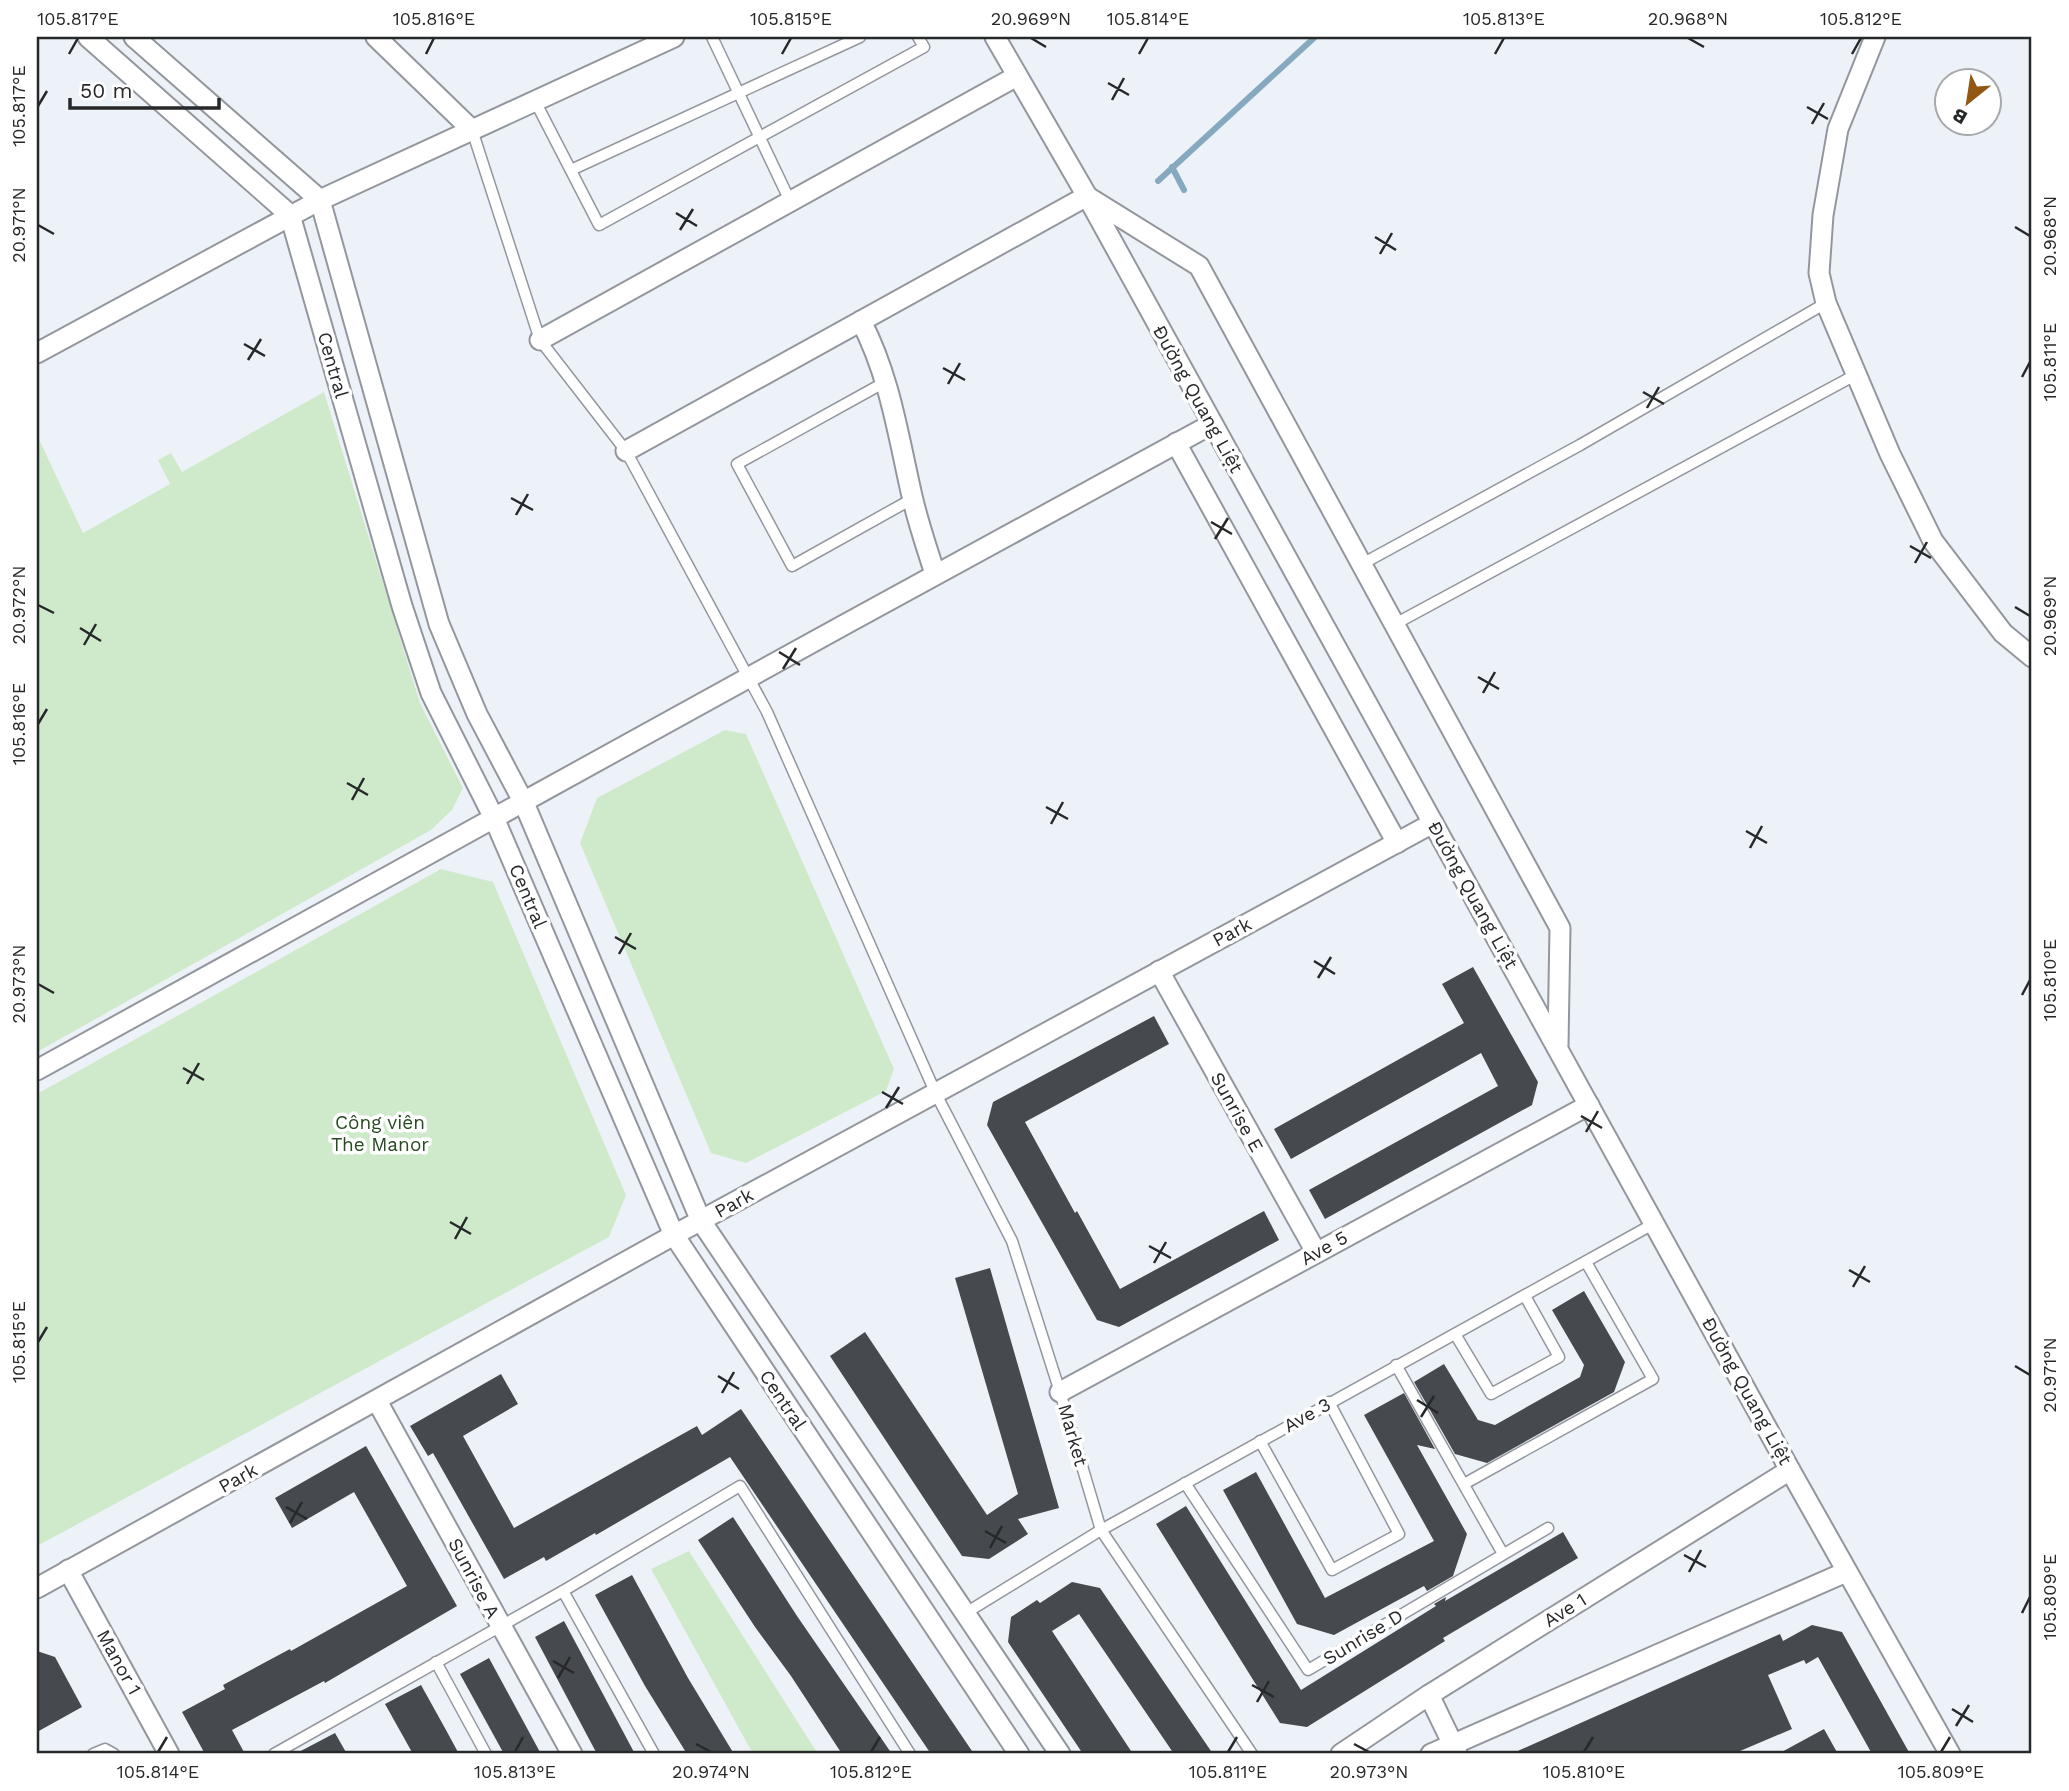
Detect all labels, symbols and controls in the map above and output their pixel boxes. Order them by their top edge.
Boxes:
text: 105.817°E [37,8,119,29]
text: 105.816°E [393,8,475,29]
text: 105.815°E [750,8,832,29]
text: 20.969°N [991,8,1071,29]
text: 105.814°E [1107,8,1189,29]
text: 105.813°E [1463,8,1545,29]
text: 20.968°N [1648,8,1728,29]
text: 105.812°E [1820,8,1902,29]
text: 105.817°E [8,65,29,147]
scale bar [70,66,219,110]
north arrow [1932,66,2002,136]
text: 50 m [80,78,132,103]
text: B [1948,103,1971,129]
text: 20.971°N [8,187,29,263]
text: 20.968°N [2039,196,2060,276]
street label: Đường Quang Liệt [1148,321,1248,477]
text: 105.811°E [2039,323,2060,401]
street label: Central [313,329,353,401]
text: 20.972°N [8,566,29,644]
text: 20.969°N [2039,576,2060,656]
text: 105.816°E [8,683,29,765]
street label: Đường Quang Liệt [1423,817,1523,973]
street label: Central [504,860,552,932]
street label: Park [1209,912,1256,952]
text: 105.810°E [2039,939,2060,1021]
text: 20.973°N [8,945,29,1023]
street label: Sunrise E [1206,1068,1268,1156]
park label: Công viên The Manor [331,1111,429,1156]
street label: Park [711,1183,758,1223]
street label: Ave 5 [1296,1226,1352,1270]
text: 105.815°E [8,1301,29,1383]
street label: Đường Quang Liệt [1697,1313,1797,1469]
text: 20.971°N [2039,1337,2060,1413]
street label: Central [755,1366,812,1435]
street label: Ave 3 [1279,1393,1335,1437]
street label: Market [1053,1401,1093,1469]
street label: Park [215,1458,262,1498]
street label: Sunrise A [443,1534,505,1622]
text: 105.809°E [2039,1554,2060,1640]
street label: Ave 1 [1539,1588,1591,1632]
street label: Sunrise D [1319,1604,1407,1670]
street label: Manor 1 [92,1625,146,1699]
text: 105.814°E [117,1761,199,1782]
text: 105.813°E [474,1761,556,1782]
text: 20.974°N [672,1761,750,1782]
text: 105.812°E [830,1761,912,1782]
text: 105.811°E [1189,1761,1267,1782]
text: 20.973°N [1330,1761,1408,1782]
text: 105.810°E [1543,1761,1625,1782]
text: 105.809°E [1898,1761,1984,1782]

